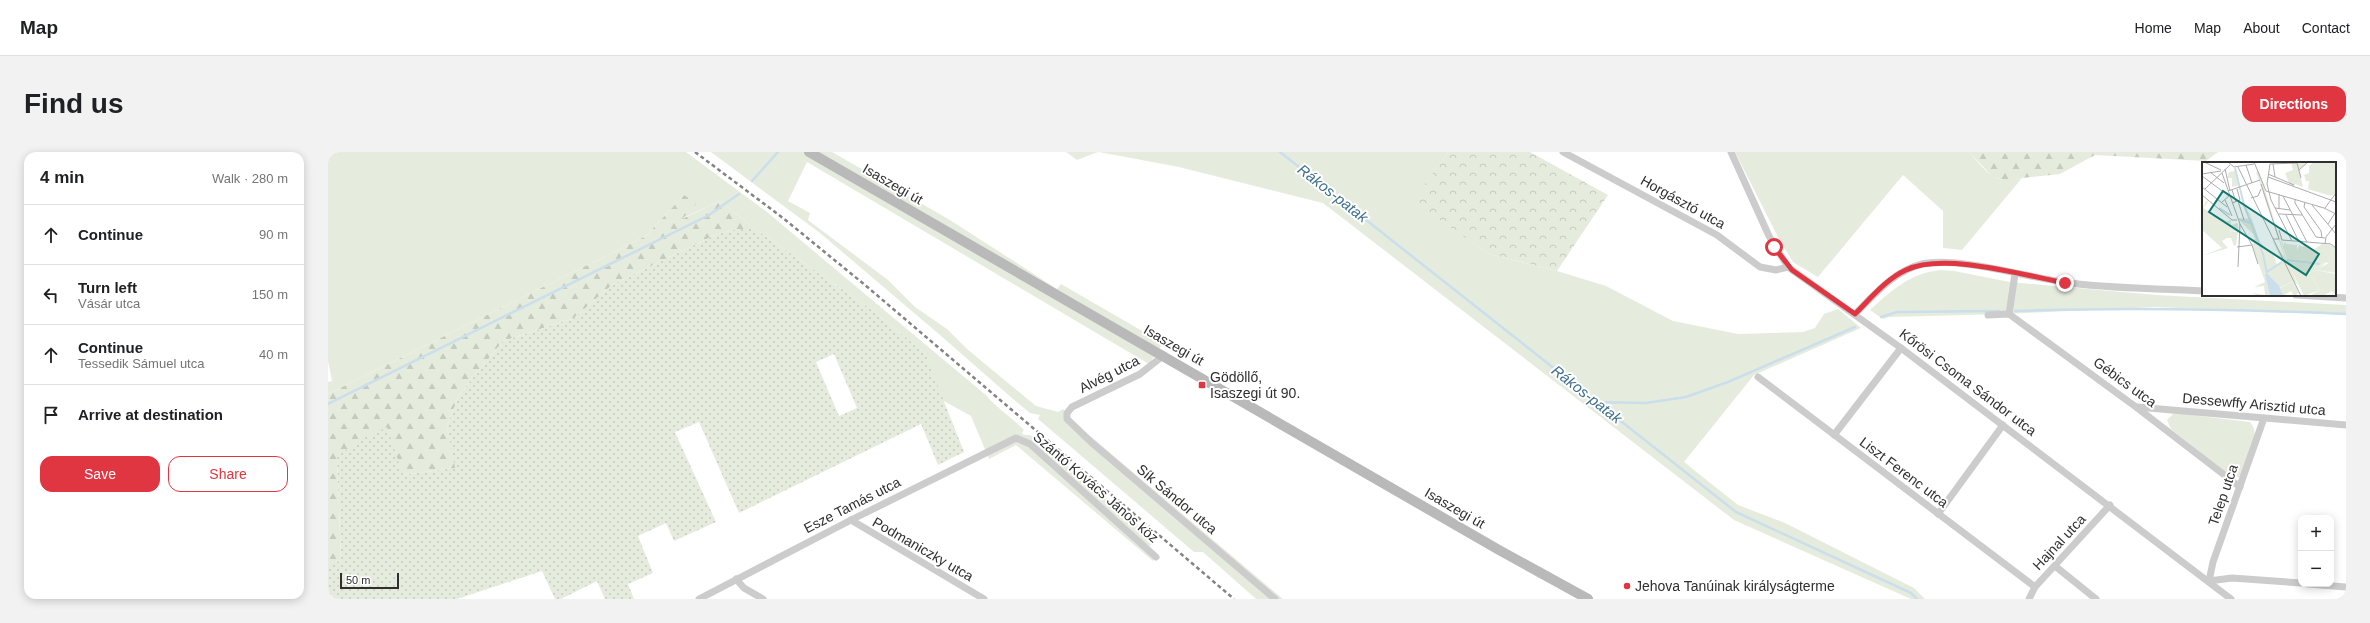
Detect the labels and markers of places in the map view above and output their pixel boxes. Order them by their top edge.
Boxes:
place label: Gödöllő, Isaszegi út 90. [1210,369,1300,401]
marker: Gödöllő, Isaszegi út 90. [1197,380,1207,390]
place label: Jehova Tanúinak királyságterme [1635,578,1835,594]
marker: Jehova Tanúinak királyságterme [1622,581,1632,591]

